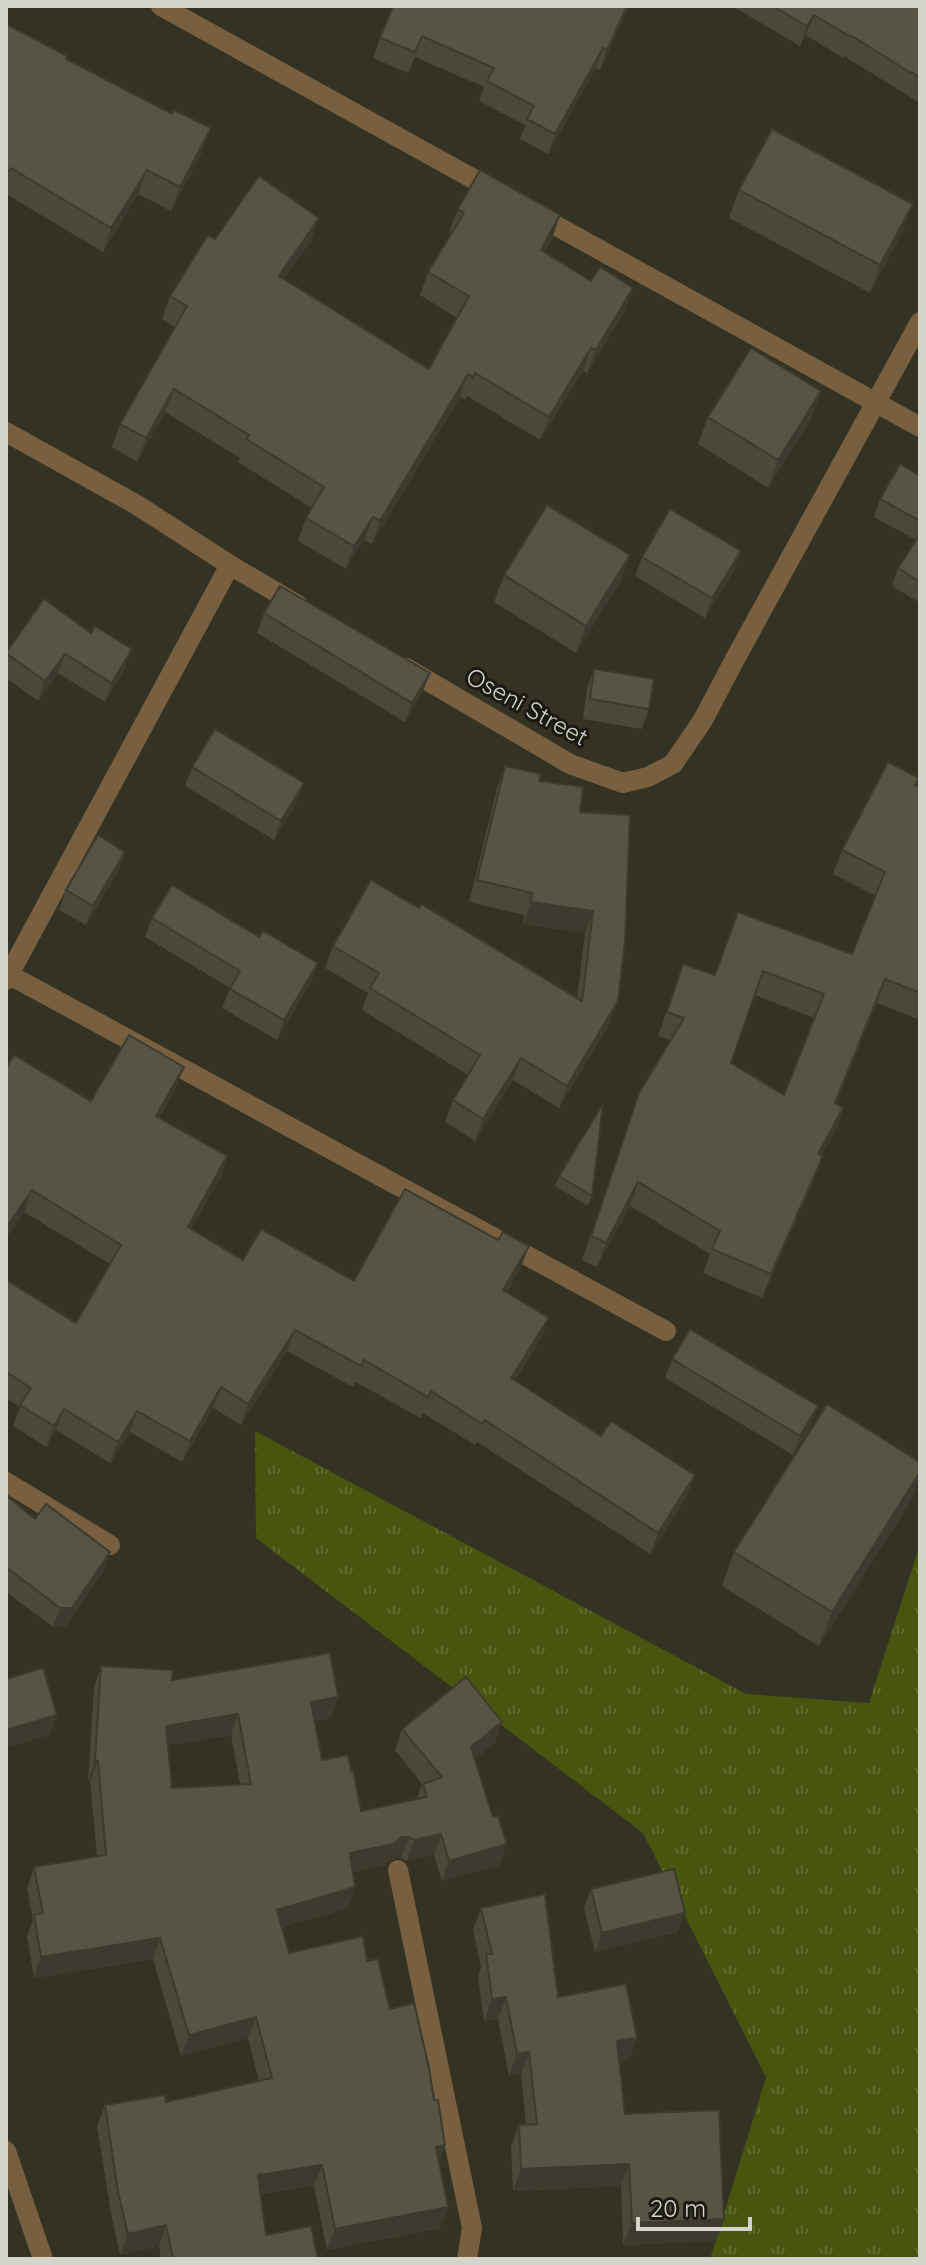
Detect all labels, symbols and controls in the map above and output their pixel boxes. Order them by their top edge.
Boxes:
street label: Oseni Street [461,660,594,752]
scale bar [638,2181,750,2231]
text: 20 m [650,2193,706,2223]

